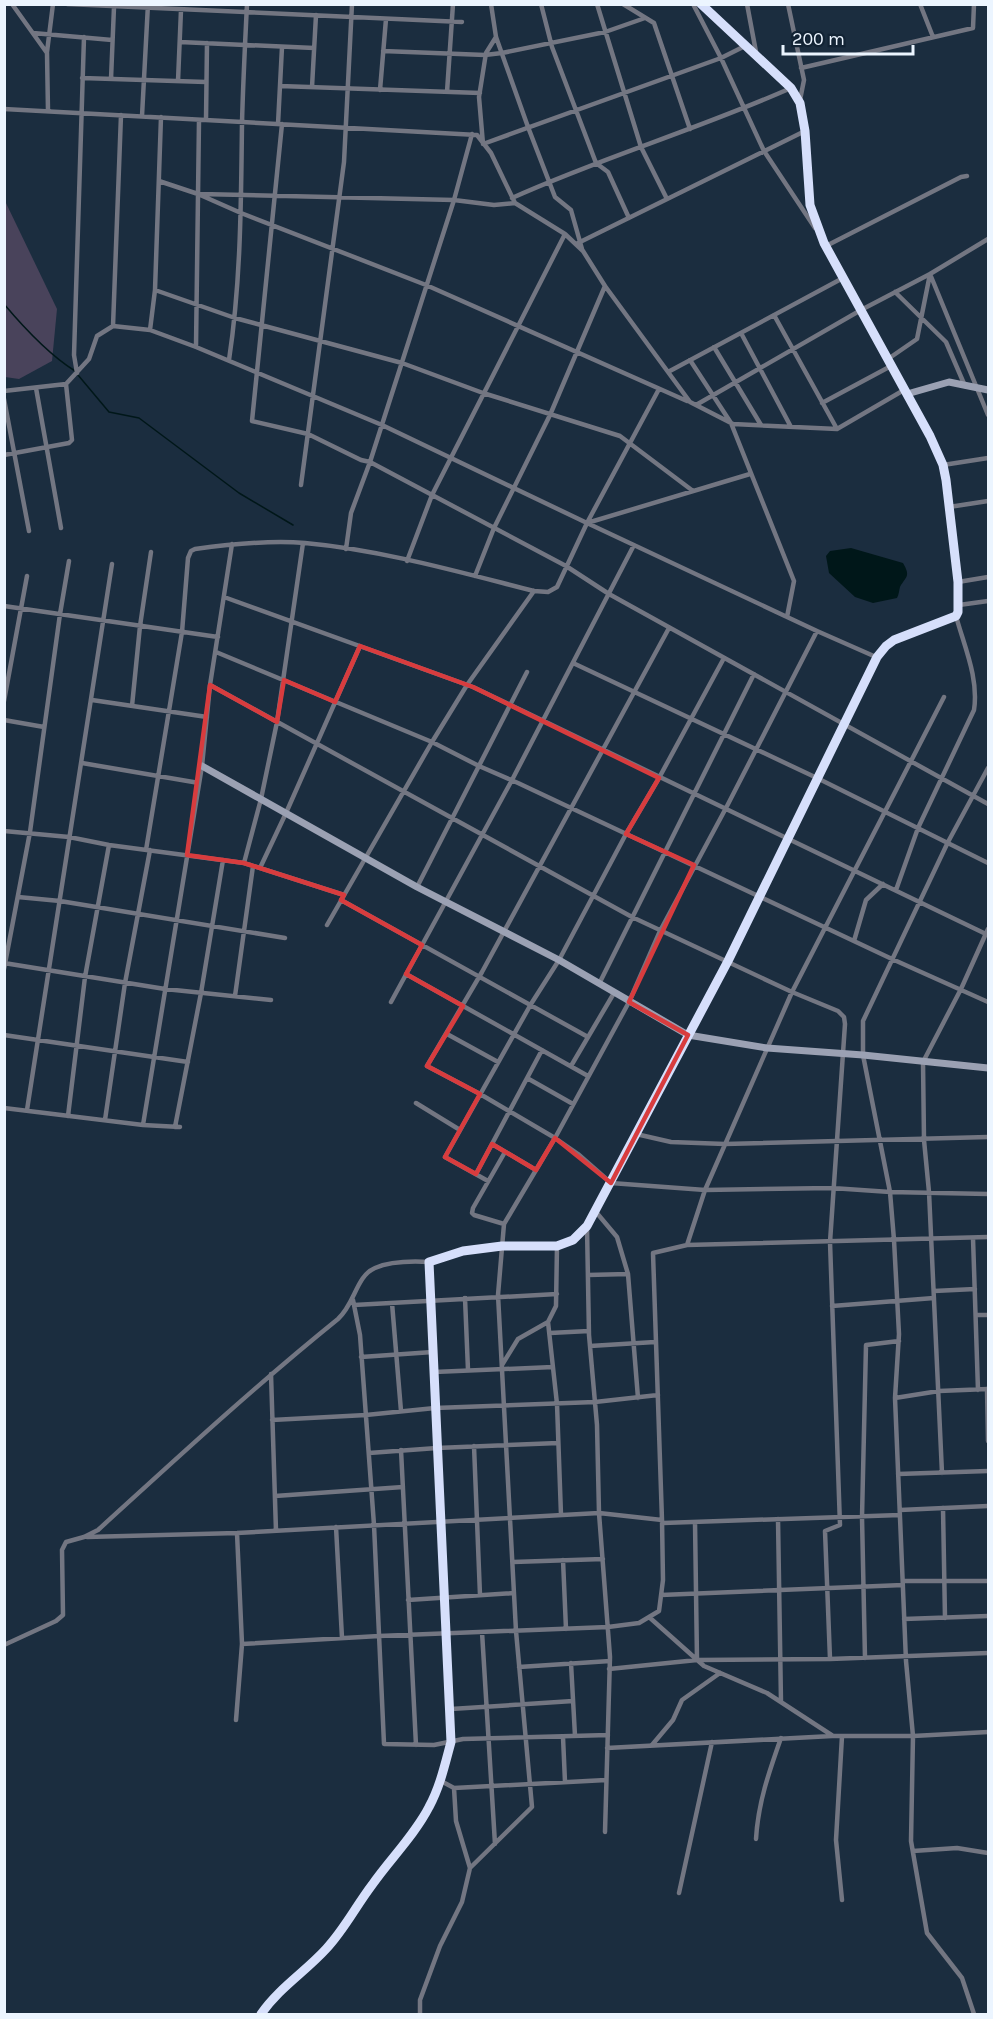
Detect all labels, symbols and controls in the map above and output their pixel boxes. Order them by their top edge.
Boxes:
scale bar [783,18,914,56]
text: 200 m [792,28,845,50]

